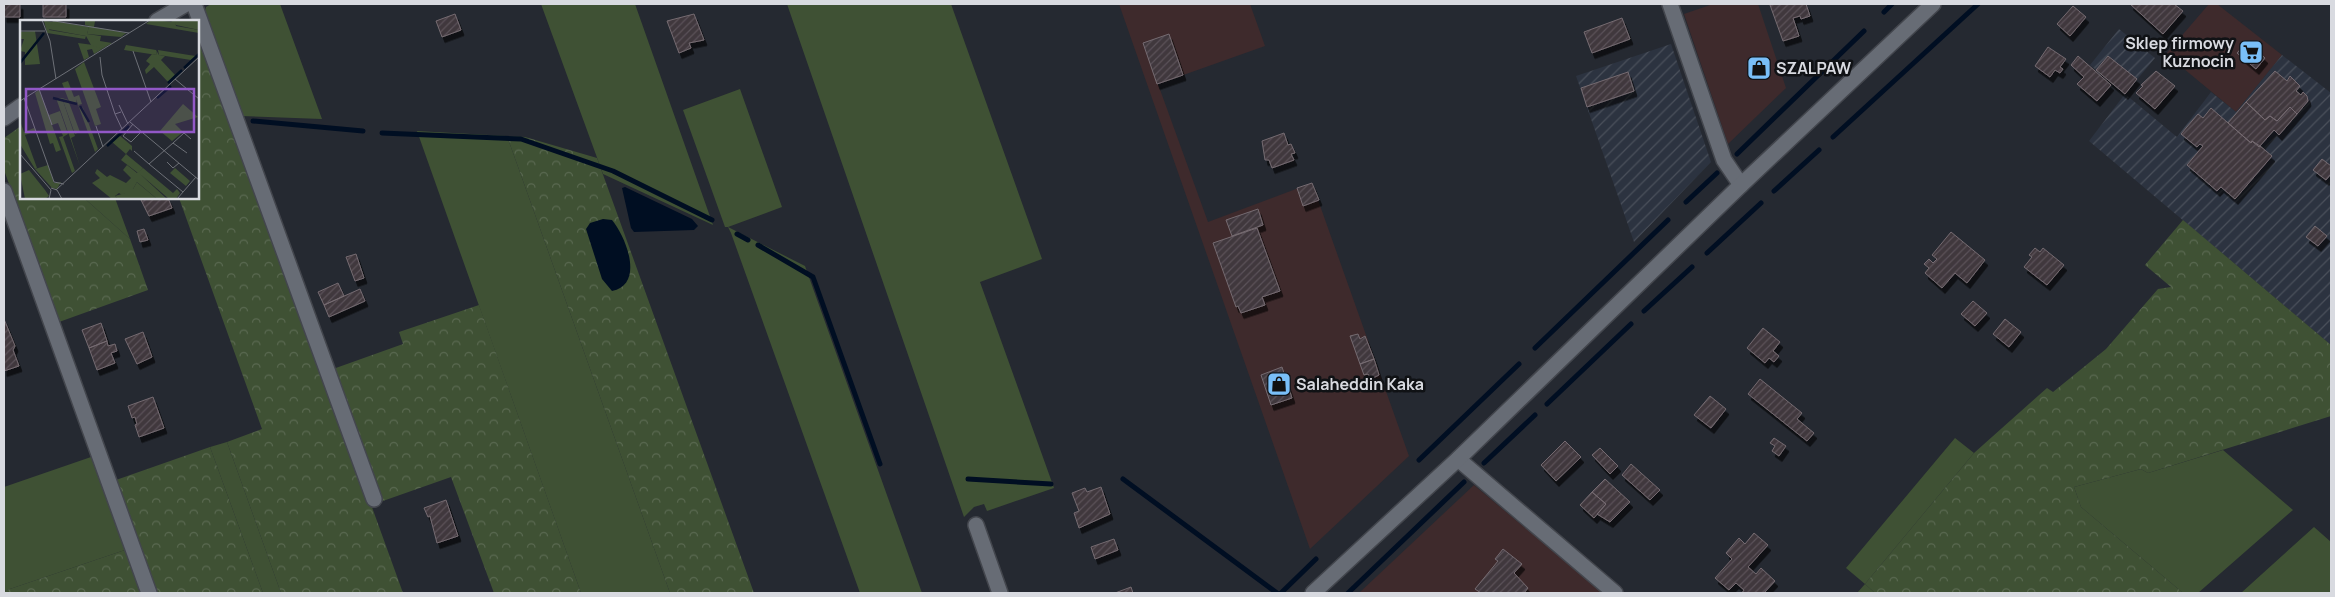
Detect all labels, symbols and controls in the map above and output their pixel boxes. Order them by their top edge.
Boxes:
inset map [20,20,199,199]
place label: Sklep firmowy Kuznocin [2125,32,2234,72]
supermarket icon: Sklep firmowy Kuznocin [2238,39,2264,65]
shop icon: SZALPAW [1746,55,1772,81]
place label: SZALPAW [1776,57,1851,79]
shop icon: Salaheddin Kaka [1266,371,1292,397]
place label: Salaheddin Kaka [1296,373,1424,395]

